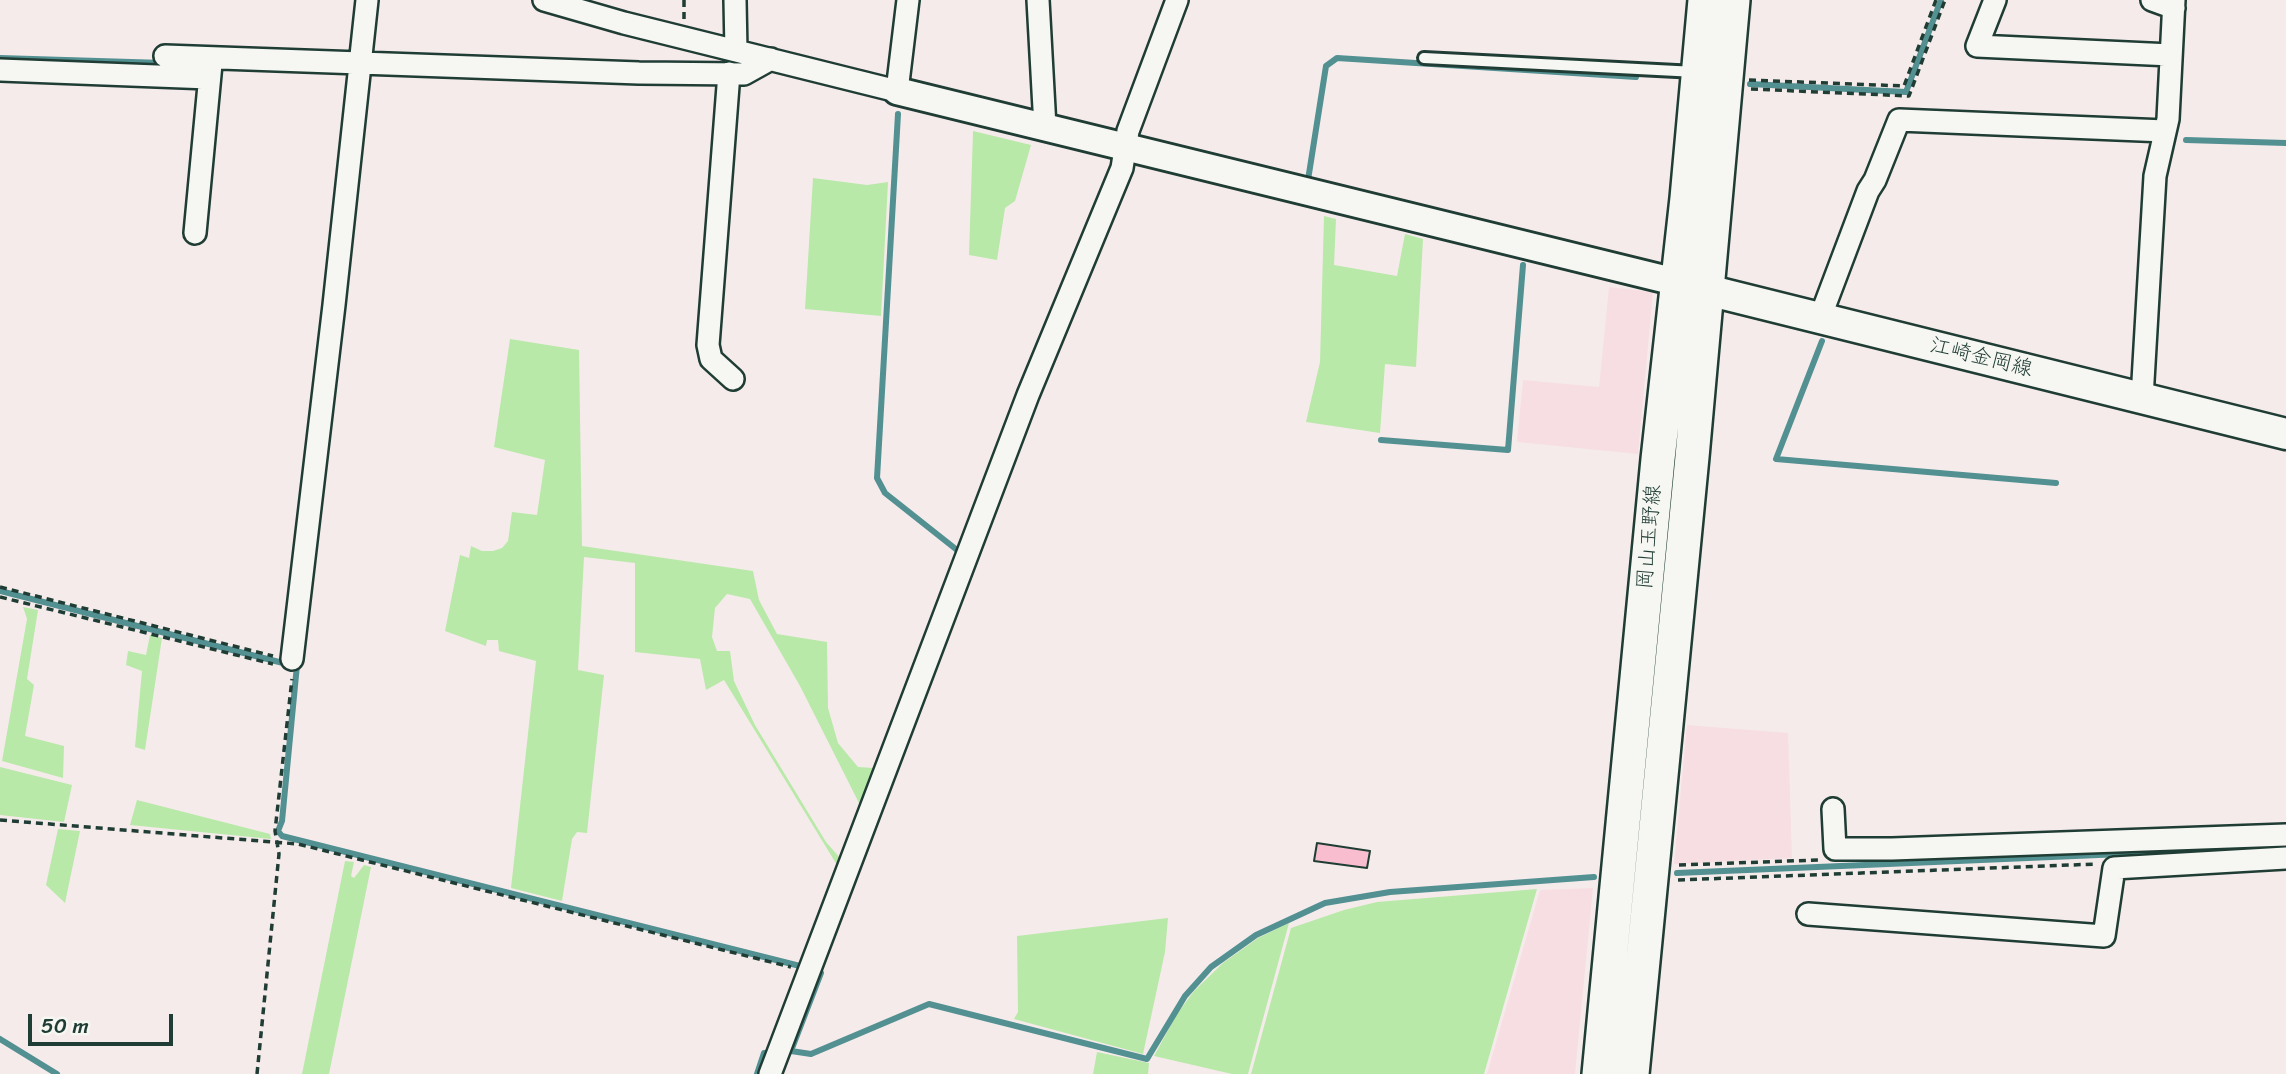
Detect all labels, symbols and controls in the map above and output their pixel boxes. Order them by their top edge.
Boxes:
street label: 江崎金岡線 [1927,333,2035,383]
street label: 岡山玉野線 [1633,484,1667,590]
scale bar [32,1000,177,1044]
text: 50 m [41,1007,89,1045]

